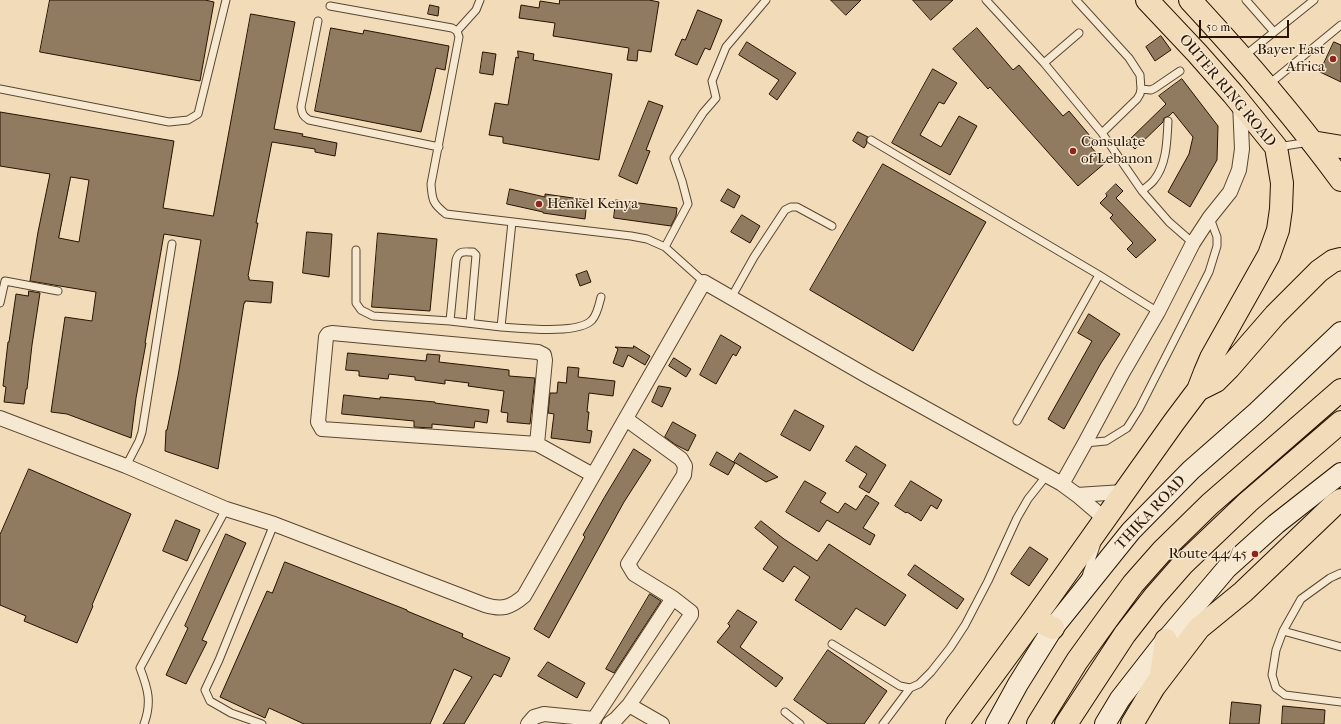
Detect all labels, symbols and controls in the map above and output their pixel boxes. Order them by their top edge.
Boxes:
scale bar [1201,12,1291,38]
text: 50 m [1206,20,1230,34]
street label: OUTER RING ROAD [1175,31,1279,151]
place label: Bayer East Africa [1257,41,1325,76]
marker: Bayer East Africa [1328,54,1338,64]
place label: Consulate of Lebanon [1081,133,1153,168]
marker: Consulate of Lebanon [1068,146,1078,156]
place label: Henkel Kenya [547,195,638,213]
marker: Henkel Kenya [534,199,544,209]
street label: THIKA ROAD [1112,472,1190,554]
place label: Route 44/45 [1168,545,1247,563]
marker: Route 44/45 [1250,549,1260,559]

